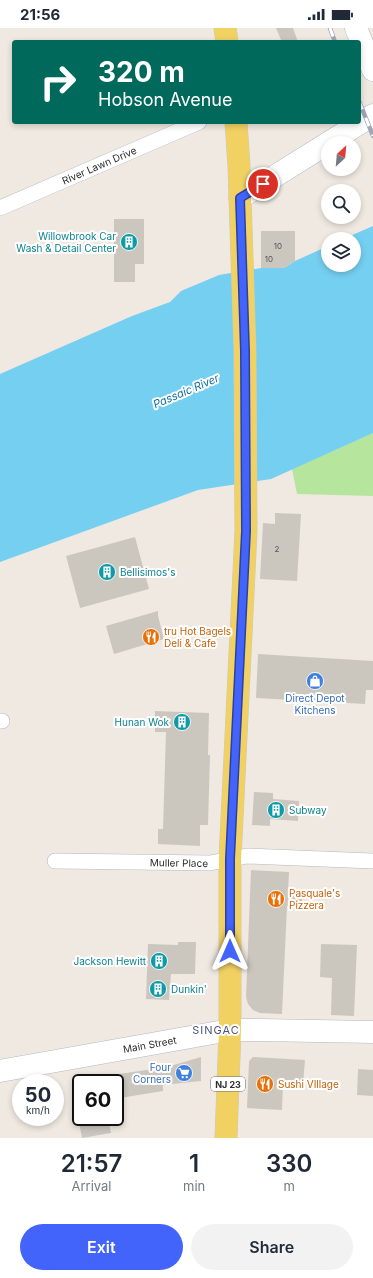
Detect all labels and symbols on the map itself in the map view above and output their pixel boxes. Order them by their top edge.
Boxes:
north arrow [321,136,361,176]
street label: River Lawn Drive [60,144,138,186]
pin [246,167,280,201]
place label: Willowbrook Car Wash & Detail Center [16,230,116,254]
building icon: Willowbrook Car Wash & Detail Center [119,232,139,252]
house number: 10 [274,241,282,251]
house number: 10 [265,254,273,264]
water label: Passaic River [151,370,222,411]
house number: 2 [275,544,280,554]
building icon: Bellisimos's [97,562,117,582]
place label: Bellisimos's [120,566,176,578]
place label: tru Hot Bagels Deli & Cafe [164,625,231,649]
restaurant icon: tru Hot Bagels Deli & Cafe [141,627,161,647]
shop icon: Direct Depot Kitchens [305,671,325,691]
place label: Direct Depot Kitchens [285,692,345,716]
building icon: Hunan Wok [172,712,192,732]
place label: Hunan Wok [115,716,170,728]
building icon: Subway [266,800,286,820]
place label: Subway [289,804,327,816]
street label: Muller Place [150,856,208,869]
place label: Pasquale's Pizzera [289,887,340,911]
restaurant icon: Pasquale's Pizzera [266,889,286,909]
position arrow [209,930,251,972]
building icon: Jackson Hewitt [149,951,169,971]
place label: Jackson Hewitt [73,955,147,967]
building icon: Dunkin' [148,979,168,999]
place label: Dunkin' [171,983,207,995]
district label: SINGAC [192,1023,240,1037]
street label: Main Street [122,1034,178,1055]
place label: Four Corners [133,1061,171,1085]
supermarket icon: Four Corners [174,1063,194,1083]
speed limit sign: 60 [72,1074,124,1126]
restaurant icon: Sushi VIllage [255,1074,275,1094]
road number: NJ 23 [211,1077,245,1091]
place label: Sushi VIllage [278,1078,339,1090]

